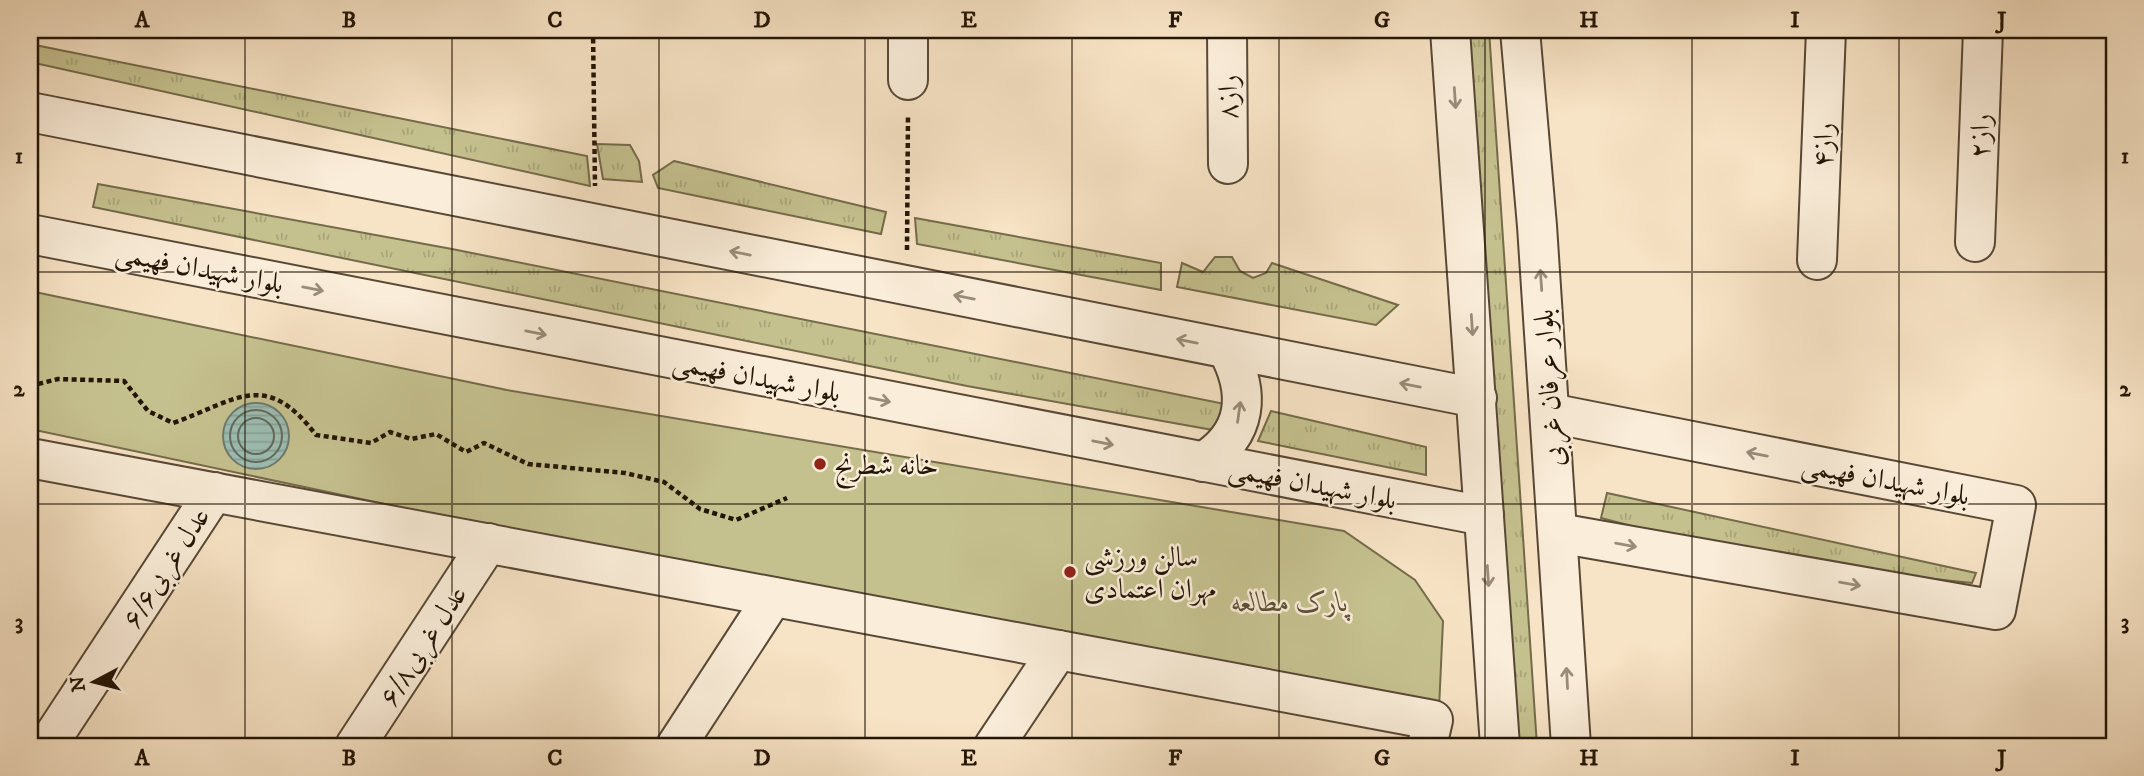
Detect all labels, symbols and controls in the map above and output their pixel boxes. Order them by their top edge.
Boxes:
text: A [134,6,151,35]
text: B [342,6,356,35]
text: C [547,6,563,35]
text: D [753,6,771,35]
text: E [961,6,977,35]
text: F [1168,6,1183,35]
text: G [1374,6,1390,35]
text: H [1579,6,1599,35]
text: I [1790,6,1800,35]
text: J [1994,6,2007,35]
street label: راز۸ [1211,75,1246,119]
one-way arrow [1449,86,1462,109]
street label: راز۲ [1962,113,1999,159]
street label: راز۴ [1805,122,1842,168]
text: 1 [15,142,23,171]
text: 1 [2121,142,2129,171]
street label: بلوار شهیدان فهیمی [112,235,287,303]
one-way arrow [729,245,752,259]
one-way arrow [1534,269,1547,292]
one-way arrow [301,283,324,297]
one-way arrow [953,289,976,303]
street label: بلوار عرفان غربی [1527,308,1573,468]
one-way arrow [1466,313,1479,335]
one-way arrow [524,327,547,340]
one-way arrow [1176,333,1199,347]
street label: بلوار شهیدان فهیمی [669,344,844,412]
text: 2 [13,375,25,404]
text: 2 [2119,375,2131,404]
one-way arrow [1399,378,1422,391]
one-way arrow [868,393,891,407]
one-way arrow [1233,401,1246,424]
one-way arrow [1091,437,1114,450]
one-way arrow [1746,446,1769,460]
street label: بلوار شهیدان فهیمی [1798,447,1973,515]
place label: خانه شطرنج [834,448,938,489]
street label: بلوار شهیدان فهیمی [1225,451,1400,519]
marker: خانه شطرنج [812,456,828,472]
street label: ۶/۶عدل غربی [114,501,219,635]
one-way arrow [1614,539,1637,552]
place label: سالن ورزشی مهران اعتمادی [1084,540,1216,607]
marker: سالن ورزشی مهران اعتمادی [1062,564,1078,580]
one-way arrow [1482,564,1495,587]
one-way arrow [1838,578,1861,591]
street label: ۶/۸عدل غربی [371,579,476,713]
park label: پارک مطالعه [1231,585,1351,622]
text: 3 [15,608,23,637]
text: 3 [2121,608,2129,637]
north arrow [60,646,130,716]
one-way arrow [1561,667,1574,690]
text: N [66,674,91,693]
text: A [134,744,151,773]
text: B [342,744,356,773]
text: C [547,744,563,773]
text: D [753,744,771,773]
text: E [961,744,977,773]
text: F [1168,744,1183,773]
text: G [1374,744,1390,773]
text: H [1579,744,1599,773]
text: I [1790,744,1800,773]
text: J [1994,744,2007,773]

